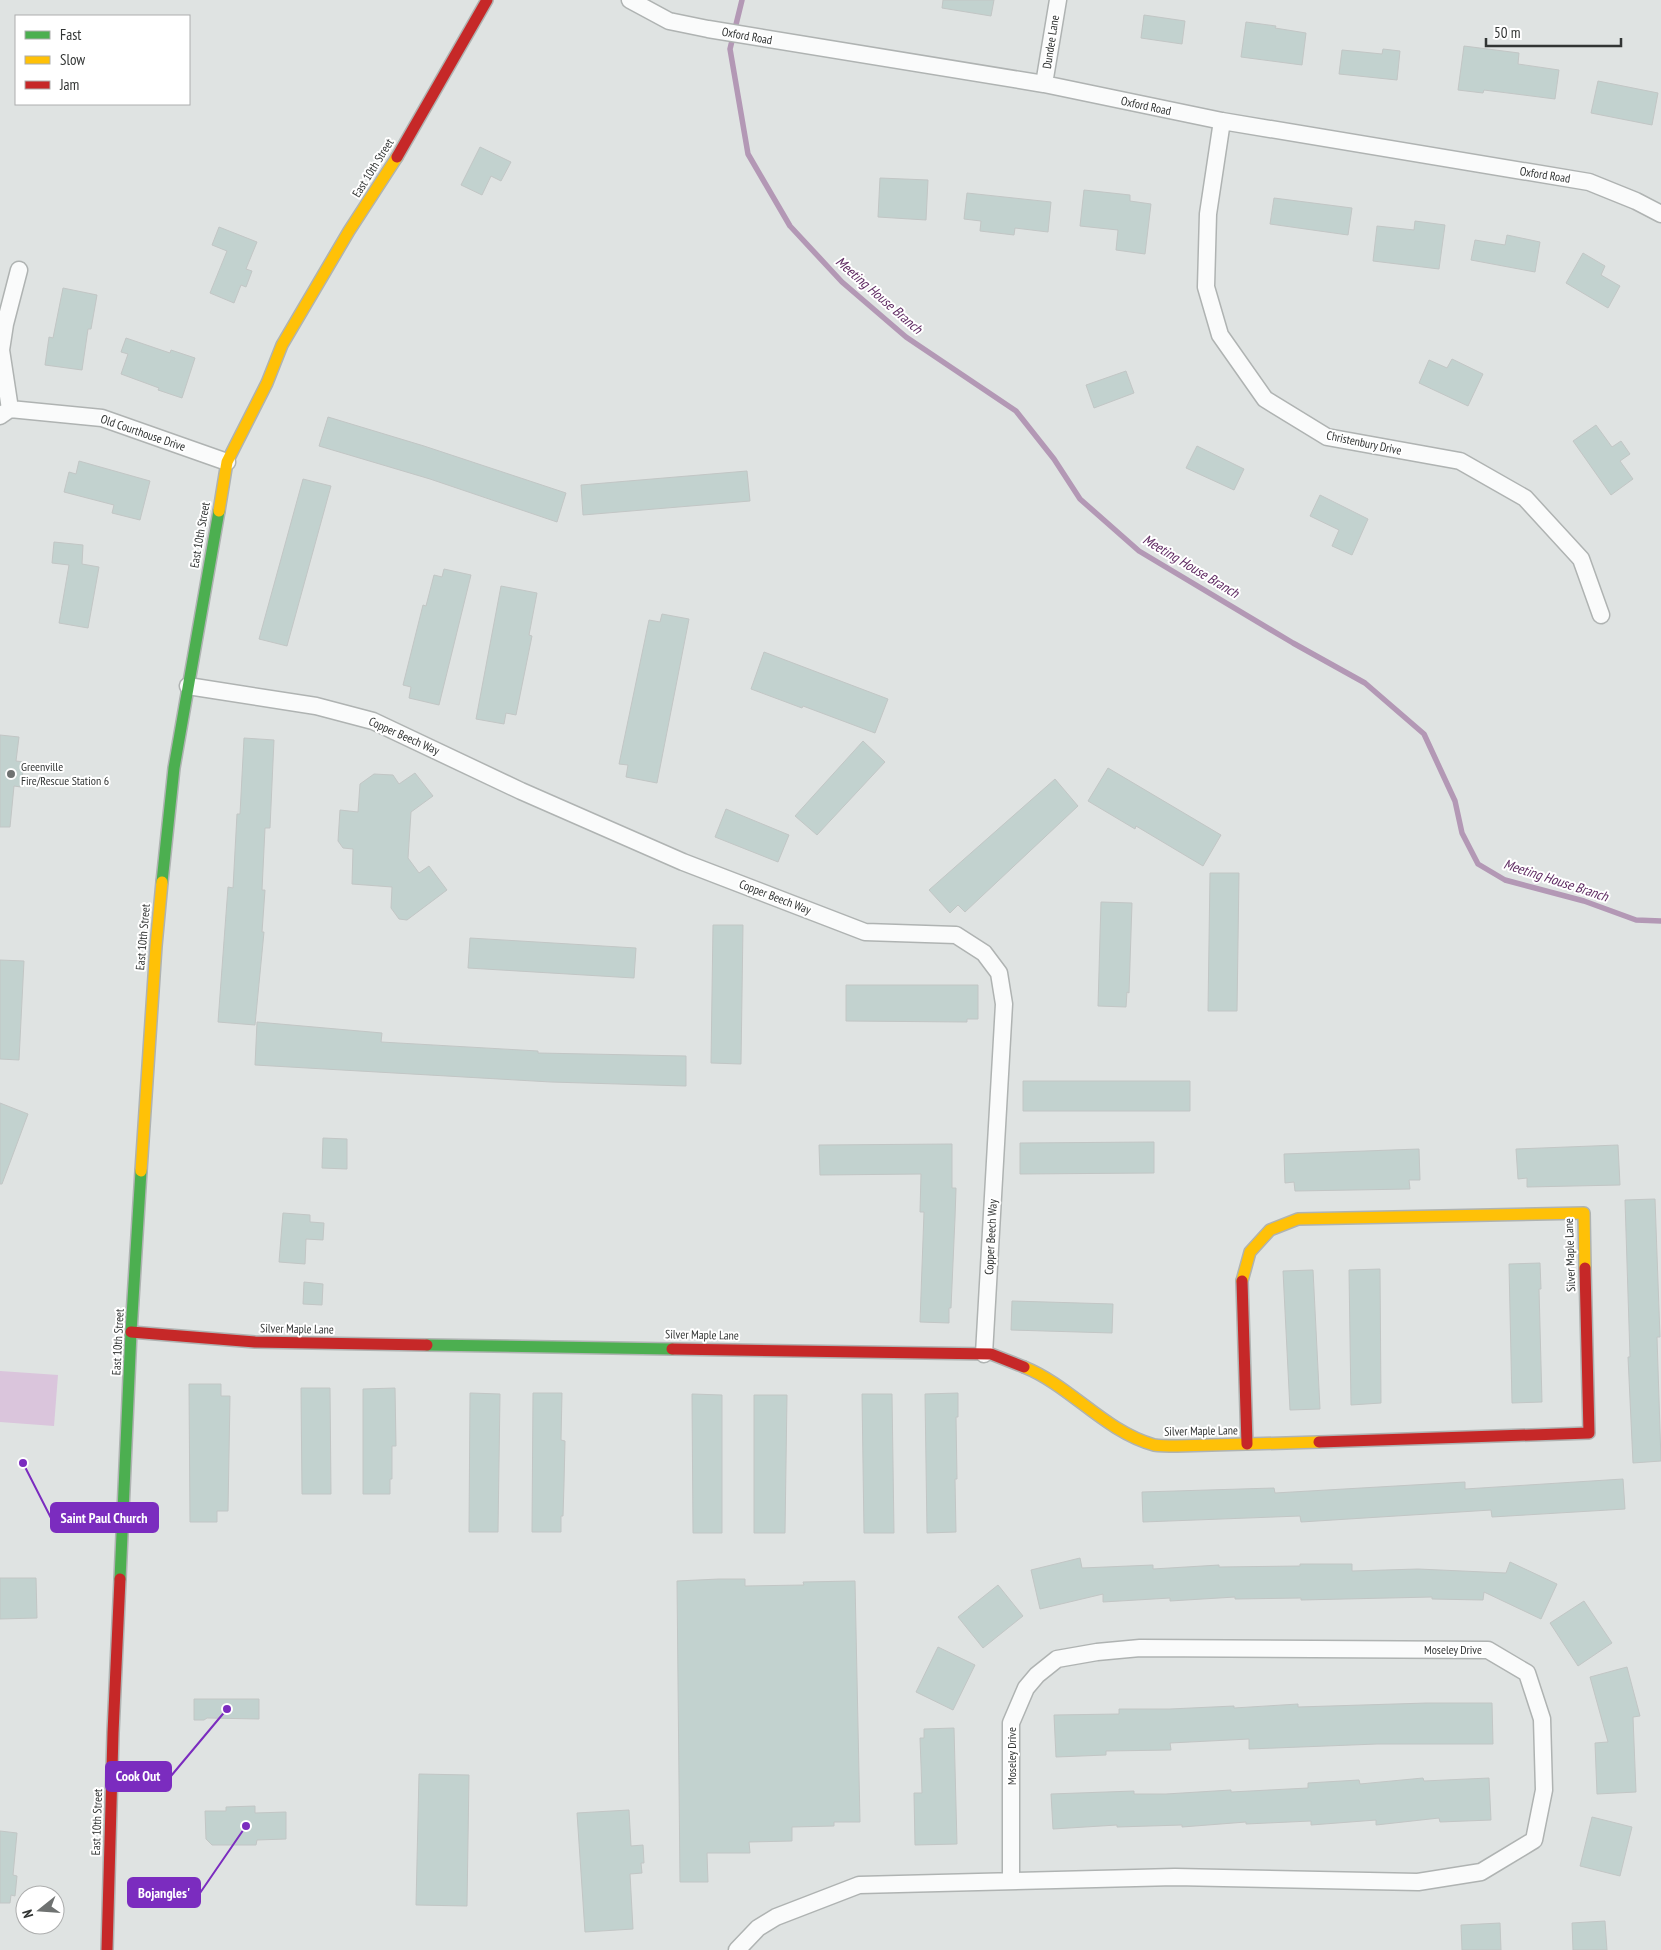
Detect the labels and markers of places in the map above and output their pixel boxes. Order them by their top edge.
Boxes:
place label: Greenville Fire/Rescue Station 6 [21,759,109,788]
marker: Greenville Fire/Rescue Station 6 [5,768,17,780]
callout: Saint Paul Church [51,1503,158,1532]
callout: Cook Out [106,1762,171,1791]
callout: Bojangles' [128,1878,200,1907]

